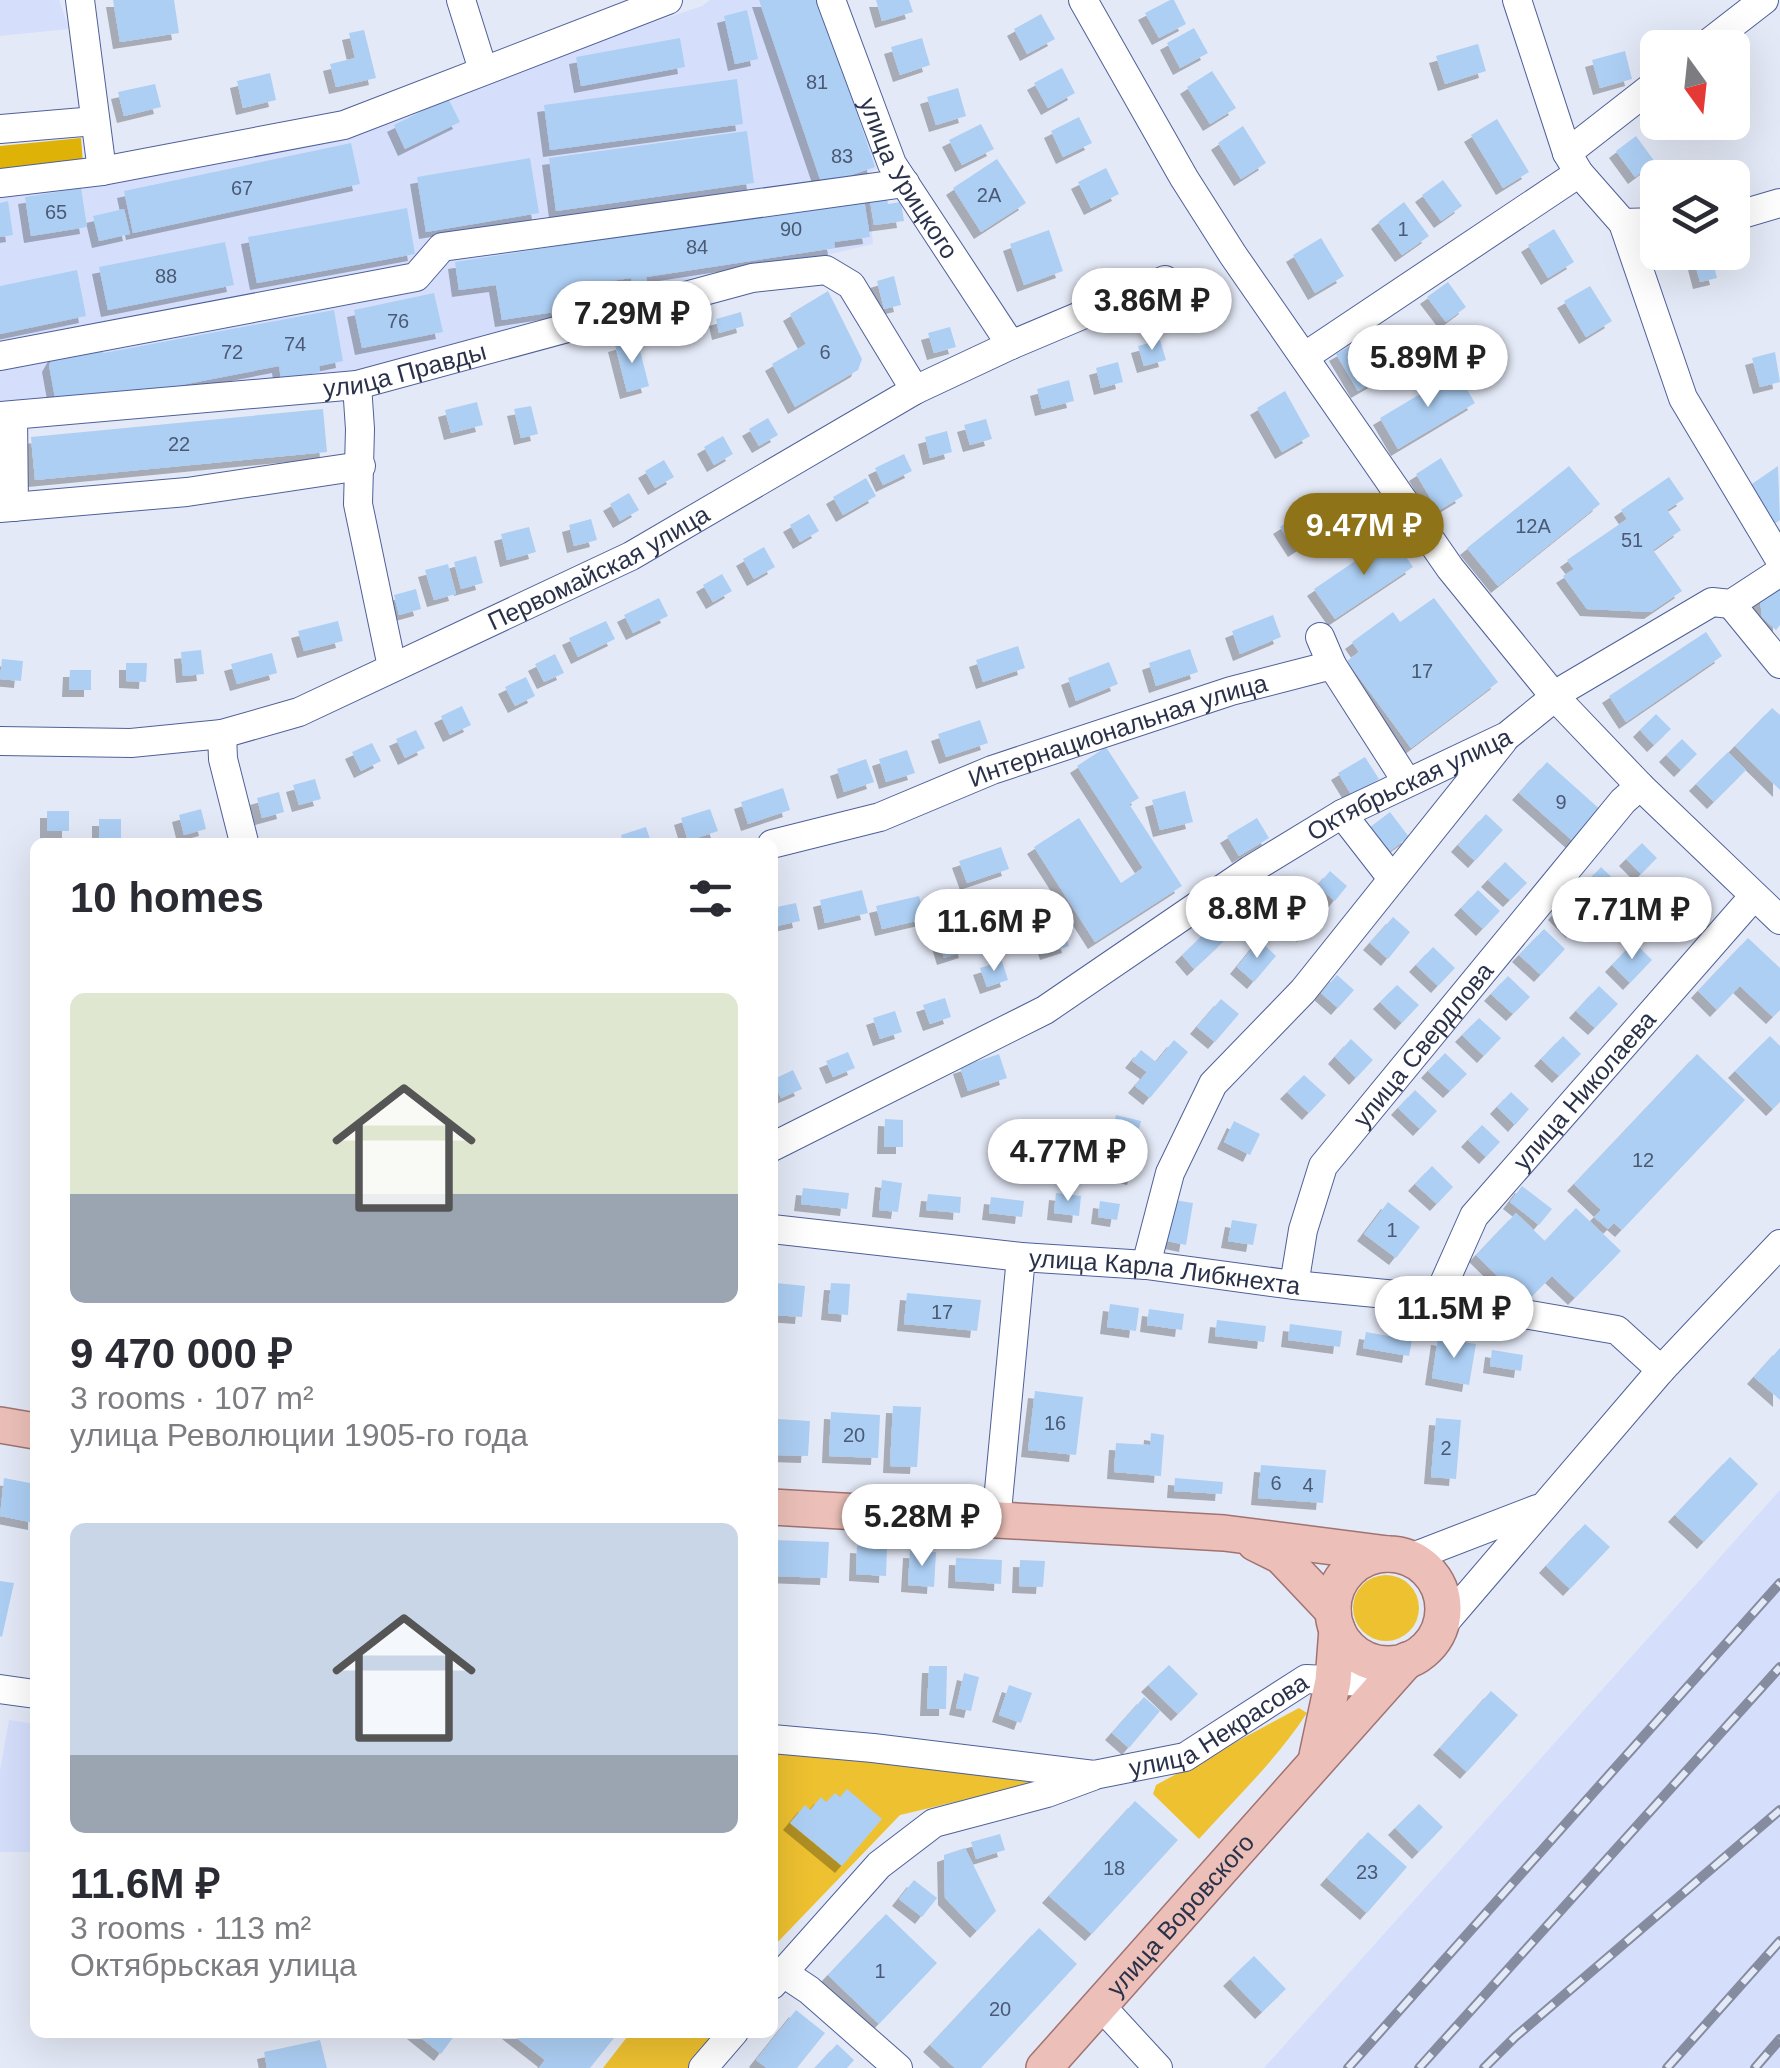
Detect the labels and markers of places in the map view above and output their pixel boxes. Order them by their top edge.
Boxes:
pin: 3.86M ₽ [1060,268,1244,353]
pin: 7.29M ₽ [540,281,724,366]
pin: 5.89M ₽ [1336,325,1520,410]
pin: 9.47M ₽ [1272,493,1456,578]
pin: 8.8M ₽ [1176,876,1338,961]
pin: 7.71M ₽ [1540,877,1724,962]
pin: 11.6M ₽ [902,889,1086,974]
pin: 4.77M ₽ [976,1119,1160,1204]
pin: 11.5M ₽ [1362,1276,1546,1361]
pin: 5.28M ₽ [830,1484,1014,1569]

